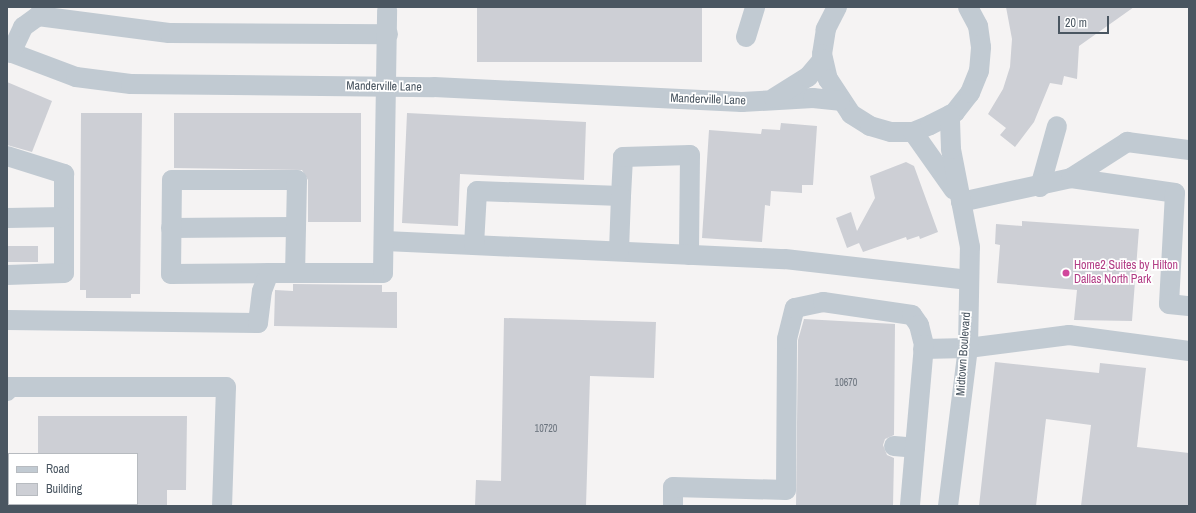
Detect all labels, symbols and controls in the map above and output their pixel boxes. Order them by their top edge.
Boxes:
scale bar [1060,8,1111,34]
text: 20 m [1065,15,1087,31]
street label: Manderville Lane [346,79,422,95]
street label: Manderville Lane [670,91,746,109]
place label: Home2 Suites by Hilton Dallas North Park [1074,259,1178,287]
marker: Home2 Suites by Hilton Dallas North Park [1061,268,1071,278]
street label: Midtown Boulevard [954,311,974,397]
house number: 10670 [835,377,857,389]
house number: 10720 [535,423,557,435]
legend [8,453,138,505]
text: Road [46,461,70,477]
text: Building [46,481,82,497]

